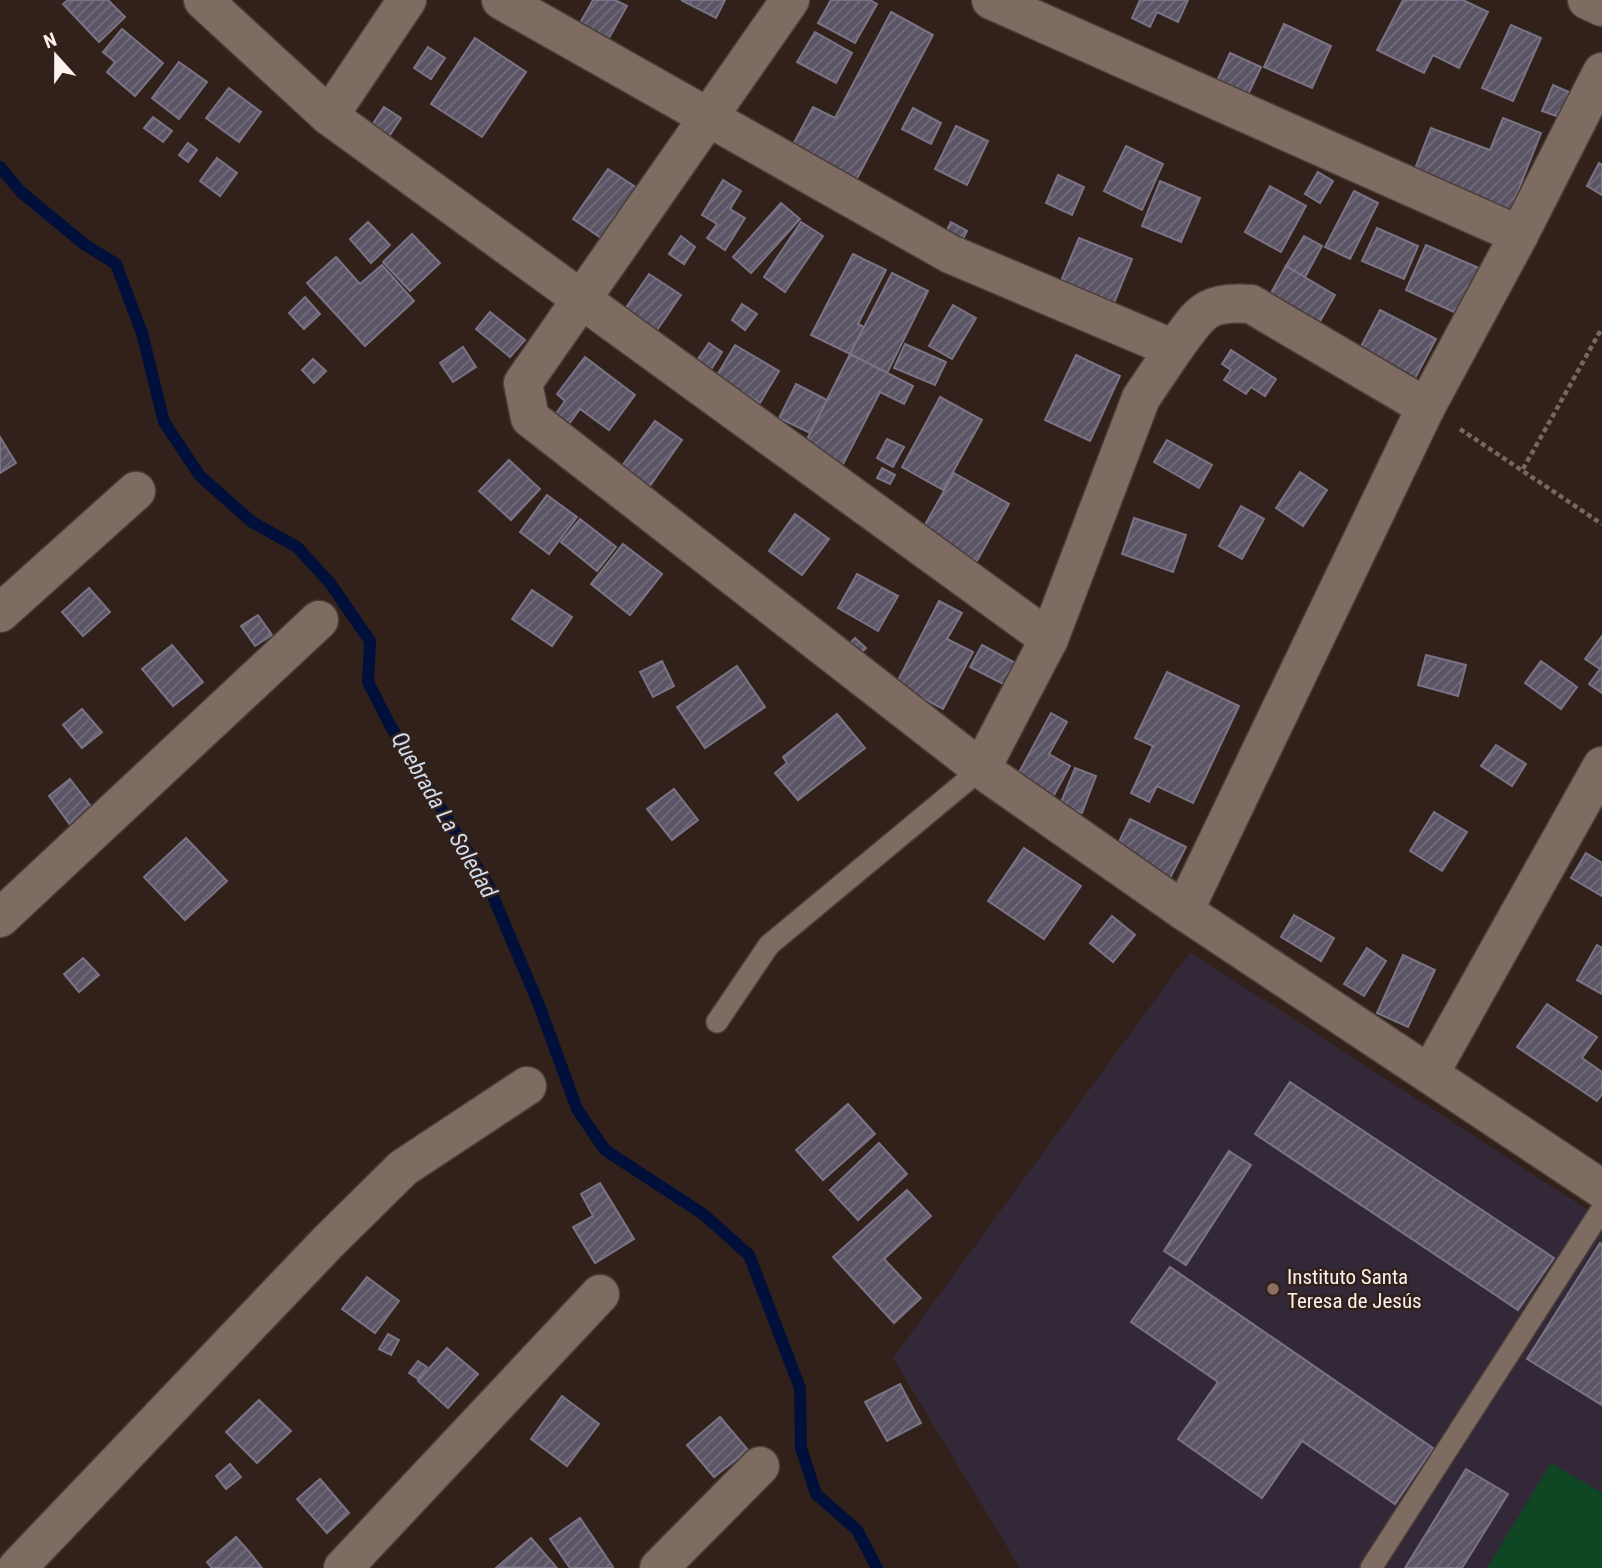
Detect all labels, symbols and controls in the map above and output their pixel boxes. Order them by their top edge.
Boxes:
north arrow [21,21,91,91]
text: N [41,28,60,53]
water label: Quebrada La Soledad [385,727,503,904]
place label: Instituto Santa Teresa de Jesús [1287,1265,1422,1313]
marker: Instituto Santa Teresa de Jesús [1265,1281,1281,1297]

